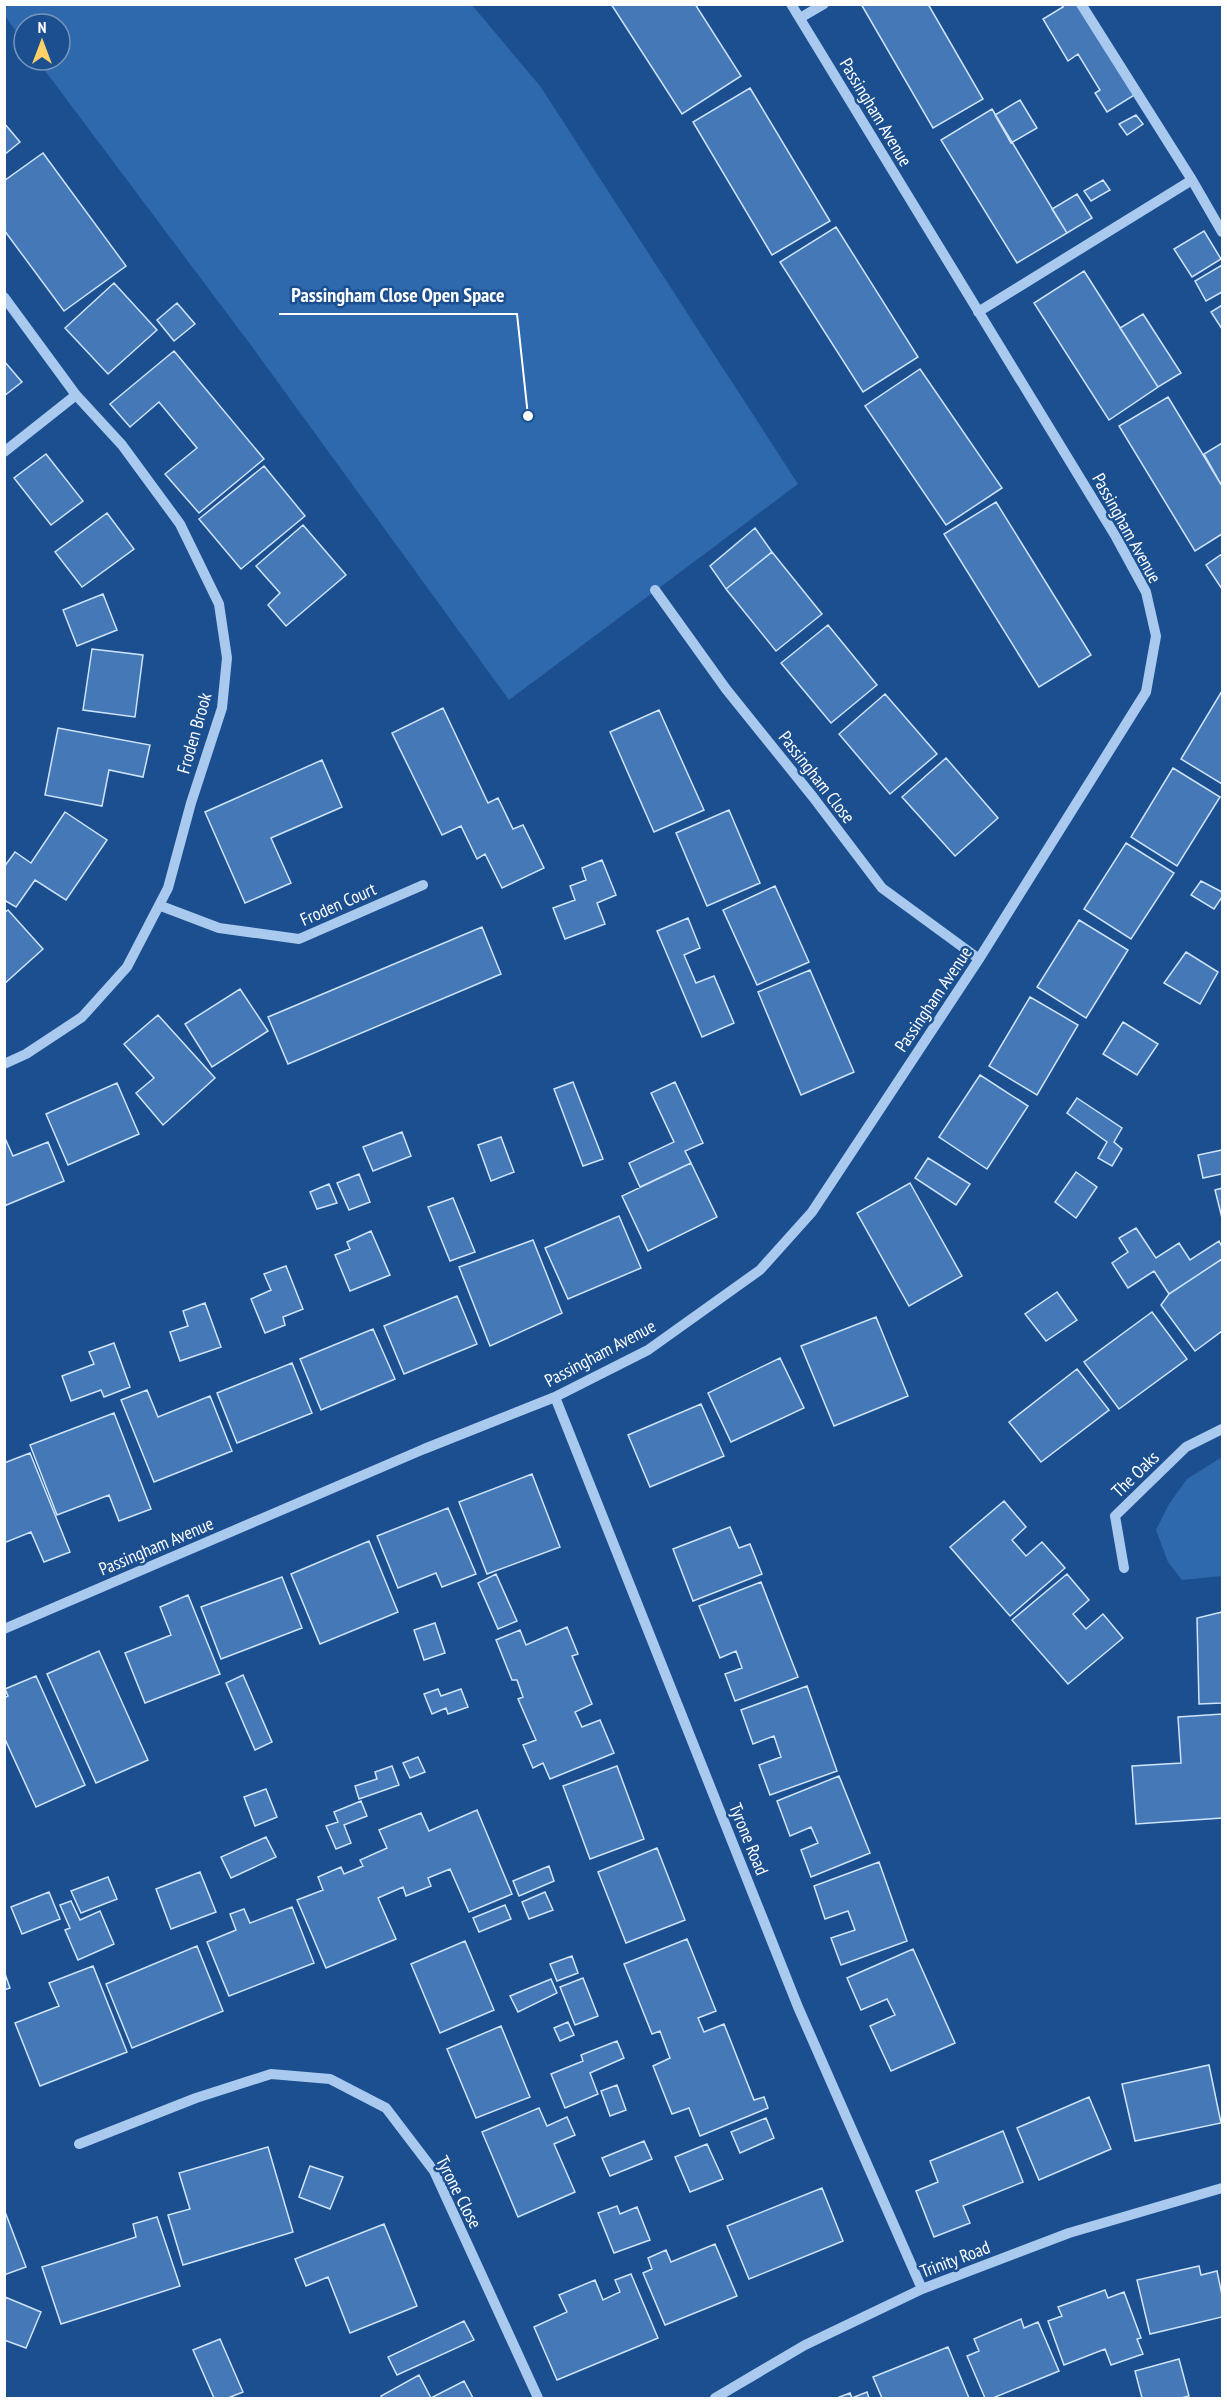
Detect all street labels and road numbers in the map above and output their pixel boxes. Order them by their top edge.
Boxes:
street label: Passingham Avenue [835,54,917,170]
street label: Passingham Avenue [1087,469,1167,587]
street label: Froden Brook [172,690,217,776]
street label: Passingham Close [774,726,860,828]
street label: Froden Court [296,877,380,931]
street label: Passingham Avenue [889,942,977,1056]
street label: Passingham Avenue [541,1314,659,1392]
street label: The Oaks [1106,1446,1164,1502]
street label: Passingham Avenue [95,1512,217,1580]
street label: Tyrone Road [724,1800,774,1878]
street label: Tyrone Close [431,2152,487,2232]
street label: Trinity Road [917,2235,993,2283]

